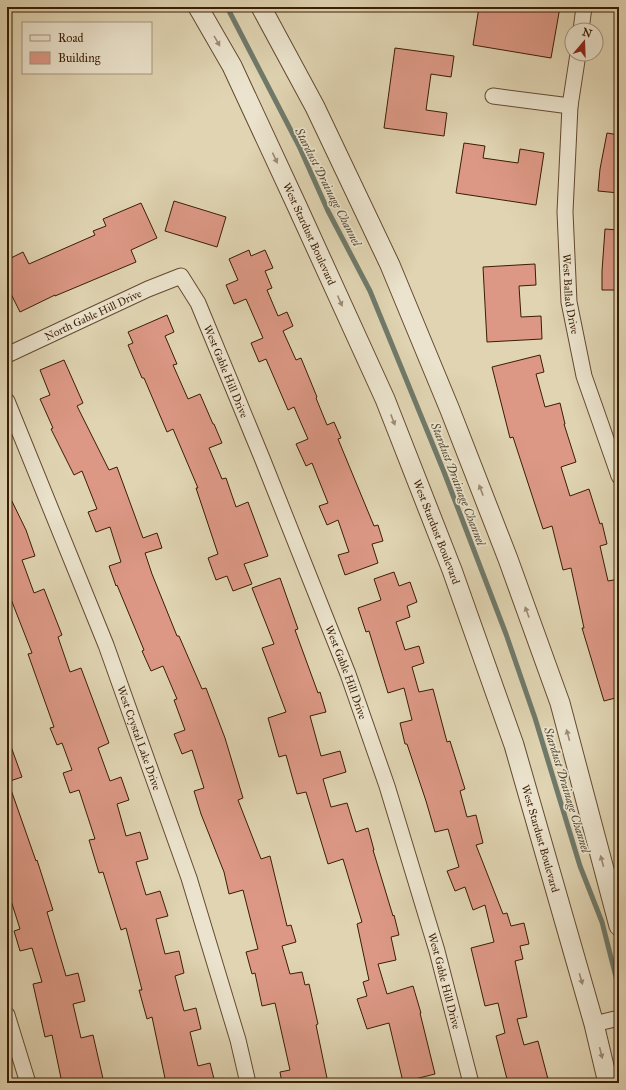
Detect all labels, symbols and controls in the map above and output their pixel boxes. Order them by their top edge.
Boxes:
legend [22,22,152,74]
north arrow [564,22,604,62]
text: N [581,25,594,41]
text: Road [58,31,84,45]
one-way arrow [214,35,221,47]
text: Building [58,51,101,66]
water label: Stardust Drainage Channel [292,125,365,250]
one-way arrow [272,152,278,164]
street label: West Stardust Boulevard [280,181,338,288]
street label: West Ballad Drive [560,254,581,336]
street label: North Gable Hill Drive [43,287,144,343]
one-way arrow [337,295,344,307]
street label: West Gable Hill Drive [201,323,251,420]
one-way arrow [391,414,397,426]
water label: Stardust Drainage Channel [428,420,489,549]
street label: West Stardust Boulevard [410,478,463,586]
one-way arrow [478,484,484,496]
one-way arrow [524,606,530,618]
street label: West Gable Hill Drive [322,624,369,721]
street label: West Crystal Lake Drive [114,684,163,792]
water label: Stardust Drainage Channel [541,725,593,856]
one-way arrow [565,729,571,741]
street label: West Stardust Boulevard [519,783,562,894]
one-way arrow [599,855,605,867]
street label: West Gable Hill Drive [425,931,463,1031]
one-way arrow [578,973,584,985]
one-way arrow [599,1047,605,1060]

